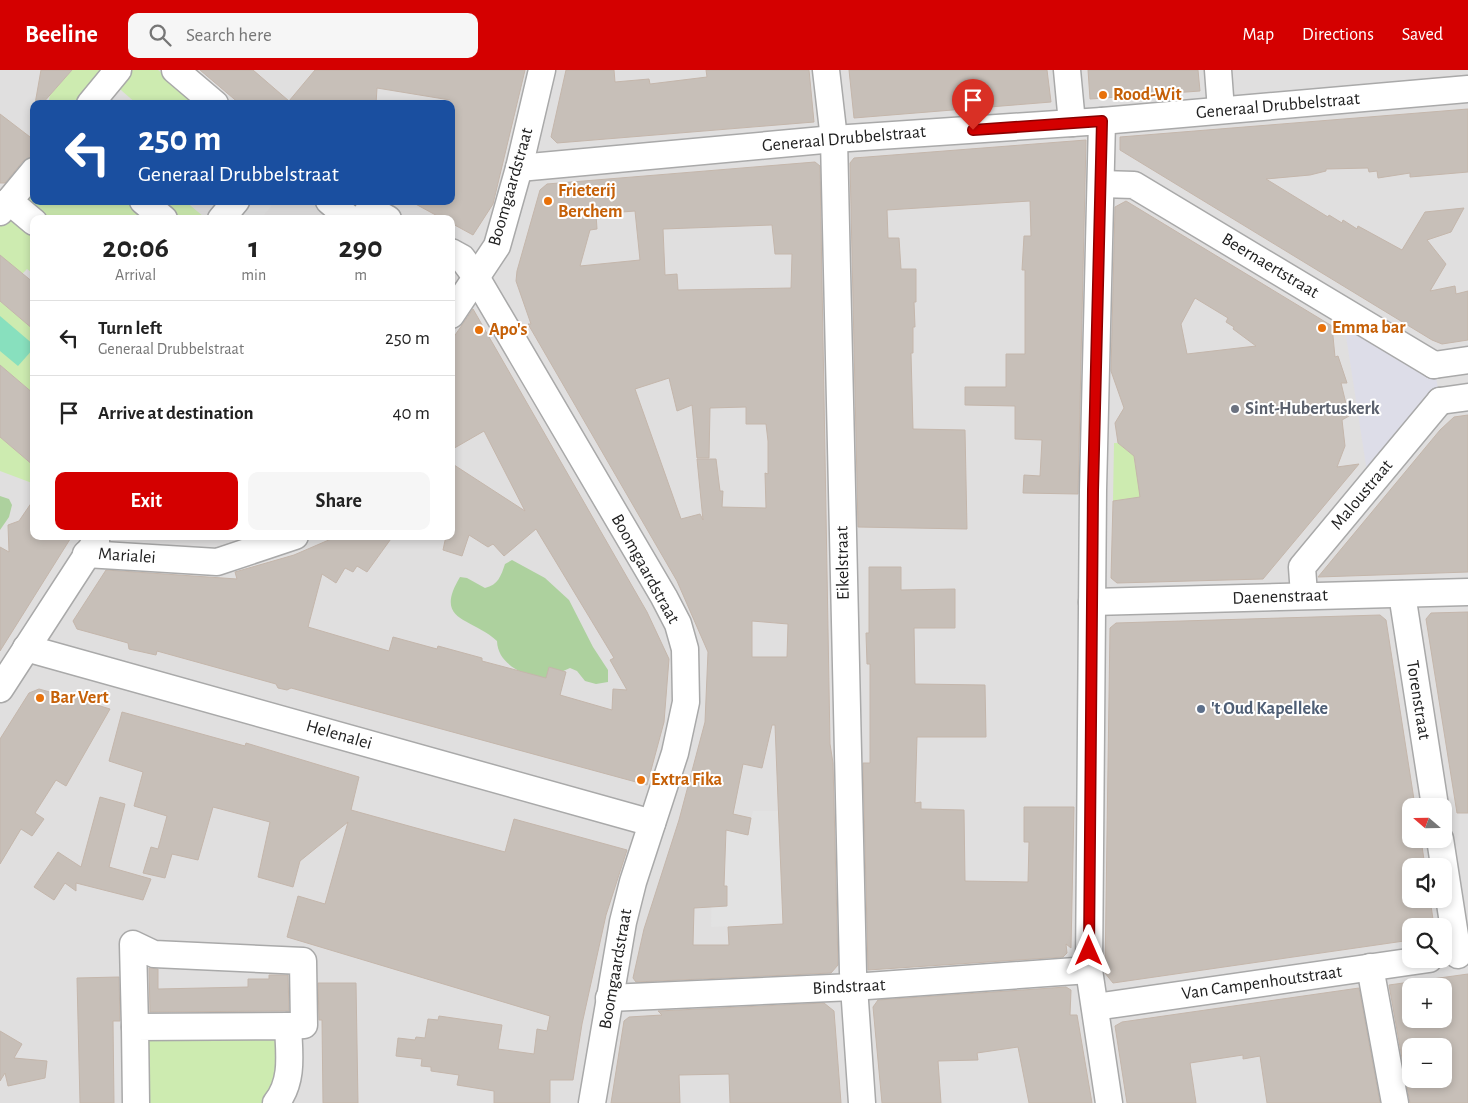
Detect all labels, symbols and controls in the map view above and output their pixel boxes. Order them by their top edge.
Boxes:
search box [128,13,478,58]
icon: search [146,21,174,49]
text: Beeline [25,23,98,47]
text: Search here [186,26,272,45]
text: Map [1243,26,1274,44]
text: Directions [1302,26,1374,44]
text: Saved [1402,26,1443,44]
pin [952,79,994,130]
icon: arrive [959,86,987,114]
place label: Rood-Wit [1113,86,1182,104]
marker: Rood-Wit [1097,89,1109,101]
street label: Generaal Drubbelstraat [1195,90,1361,122]
icon: left [55,120,120,185]
text: 250 m [138,122,221,157]
street label: Generaal Drubbelstraat [761,123,927,155]
street label: Boomgaardstraat [486,126,537,248]
text: Generaal Drubbelstraat [138,163,339,185]
place label: Frieterij Berchem [558,182,623,221]
marker: Frieterij Berchem [542,195,554,207]
street label: Beernaertstraat [1218,230,1322,302]
text: 20:06 [102,233,169,263]
text: 1 [248,233,259,263]
text: 290 [338,233,383,263]
text: Arrival [115,267,156,283]
text: min [241,267,266,283]
text: m [354,267,367,283]
text: Turn left [98,319,162,338]
place label: Emma bar [1332,319,1406,337]
place label: Apo's [489,321,528,339]
marker: Emma bar [1316,322,1328,334]
icon: left [55,324,83,352]
marker: Apo's [473,324,485,336]
text: 250 m [385,329,430,348]
text: Generaal Drubbelstraat [98,341,244,357]
icon: arrive [55,399,83,427]
place label: Sint-Hubertuskerk [1245,400,1380,418]
marker: Sint-Hubertuskerk [1229,403,1241,415]
text: Arrive at destination [98,404,254,423]
text: 40 m [392,404,430,423]
street label: Maloustraat [1328,456,1396,533]
button: Exit [55,472,238,530]
button: Share [248,472,430,530]
street label: Boomgaardstraat [608,511,683,627]
street label: Eikelstraat [833,526,853,600]
street label: Marialei [98,545,156,567]
street label: Daenenstraat [1232,586,1328,608]
street label: Torenstraat [1403,659,1433,741]
place label: Bar Vert [50,689,109,707]
marker: Bar Vert [34,692,46,704]
place label: 't Oud Kapelleke [1211,700,1328,718]
marker: 't Oud Kapelleke [1195,703,1207,715]
street label: Helenalei [304,717,374,753]
place label: Extra Fika [651,771,723,789]
marker: Extra Fika [635,774,647,786]
north arrow [1402,798,1452,848]
map controls [1402,798,1452,1088]
button: sound [1402,858,1452,908]
street label: Boomgaardstraat [597,907,635,1031]
button: search [1402,918,1452,968]
position arrow [1062,924,1114,976]
street label: Van Campenhoutstraat [1181,963,1344,1003]
street label: Bindstraat [812,976,886,998]
button: + [1402,978,1452,1028]
button: − [1402,1038,1452,1088]

